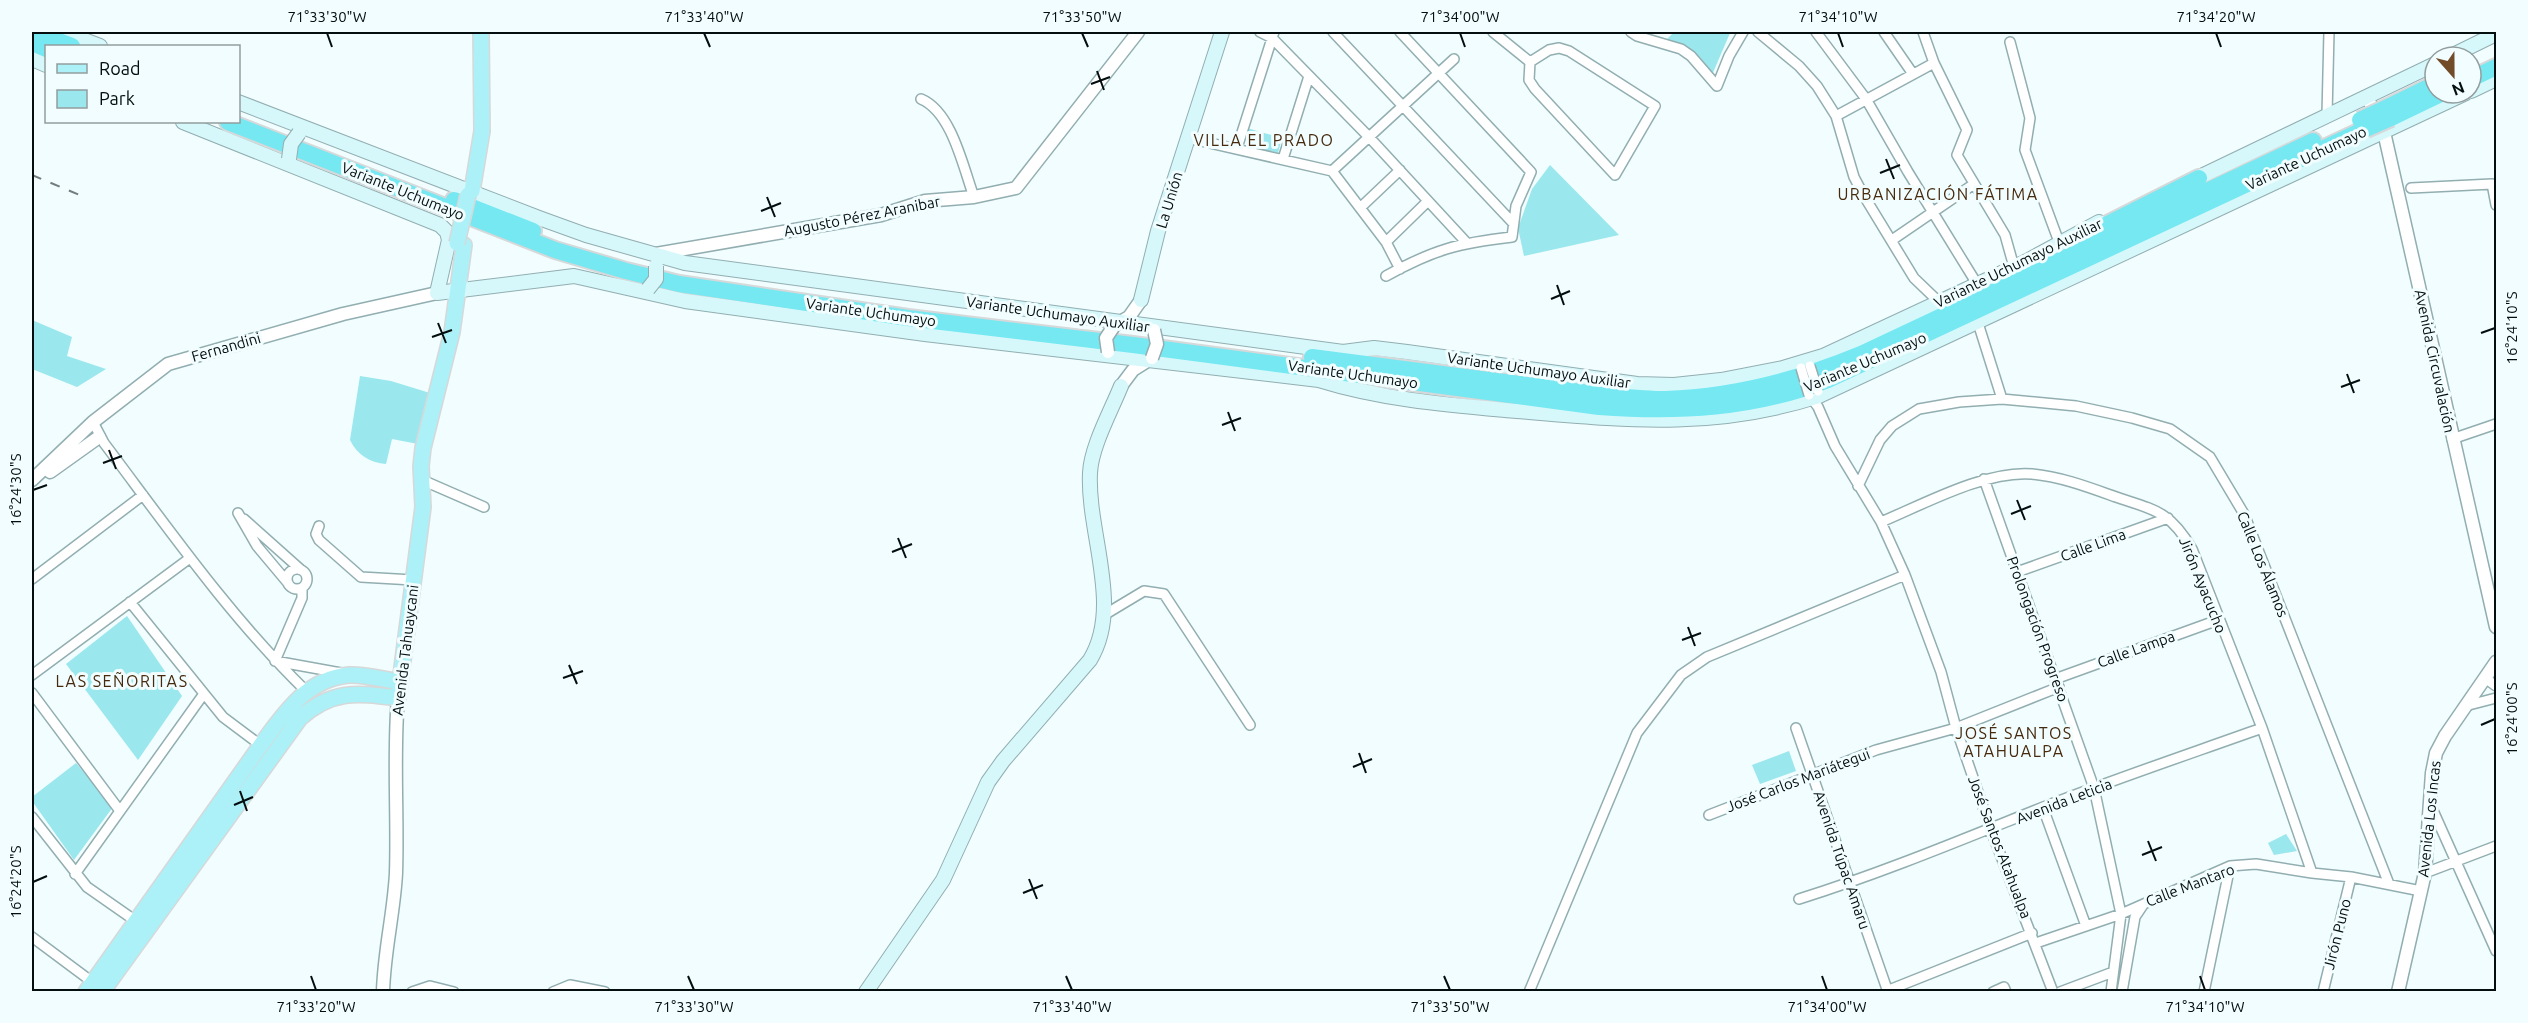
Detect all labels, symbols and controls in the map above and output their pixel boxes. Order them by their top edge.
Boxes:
text: 71°33'30"W [287,8,367,25]
text: 71°33'40"W [664,8,744,25]
text: 71°33'50"W [1042,8,1122,25]
text: 71°34'00"W [1420,8,1500,25]
text: 71°34'10"W [1798,8,1878,25]
text: 71°34'20"W [2176,8,2256,25]
legend [45,45,240,123]
north arrow [2423,45,2483,105]
text: Road [99,58,141,78]
text: N [2450,78,2467,100]
text: Park [99,88,135,108]
street label: Variante Uchumayo [2243,123,2369,193]
district label: VILLA EL PRADO [1194,131,1334,149]
street label: Variante Uchumayo [339,159,467,223]
street label: La Unión [1152,169,1186,231]
district label: URBANIZACIÓN FÁTIMA [1837,183,2039,203]
street label: Augusto Pérez Aranibar [782,192,942,239]
street label: Variante Uchumayo Auxiliar [1931,215,2105,311]
street label: Avenida Circuvalación [2412,288,2458,434]
text: 16°24'10"S [2503,291,2520,365]
street label: Variante Uchumayo Auxiliar [965,293,1151,335]
street label: Variante Uchumayo [805,294,937,330]
street label: Fernandini [189,329,263,365]
street label: Variante Uchumayo [1801,329,1929,395]
street label: Variante Uchumayo Auxiliar [1446,349,1632,391]
street label: Variante Uchumayo [1287,356,1419,392]
text: 16°24'30"S [7,453,24,527]
street label: Calle Los Álamos [2234,509,2292,619]
street label: Calle Lima [2058,525,2128,565]
street label: Jirón Ayacucho [2176,535,2230,635]
street label: Prolongación Progreso [2004,554,2072,704]
street label: Avenida Tahuaycani [389,584,421,716]
street label: Calle Lampa [2095,627,2177,671]
district label: LAS SEÑORITAS [55,671,189,690]
text: 16°24'00"S [2503,682,2520,756]
district label: JOSÉ SANTOS ATAHUALPA [1955,722,2073,760]
street label: José Carlos Mariátegui [1724,745,1872,815]
street label: Avenida Los Incas [2414,760,2444,878]
street label: José Santos Atahualpa [1965,773,2035,921]
street label: Avenida Leticia [2014,775,2114,827]
street label: Avenida Túpac Amaru [1810,789,1874,931]
text: 16°24'20"S [7,845,24,919]
street label: Calle Mantaro [2143,860,2237,910]
street label: Jirón Puno [2320,897,2354,971]
text: 71°33'20"W [276,998,356,1015]
text: 71°33'30"W [654,998,734,1015]
text: 71°33'40"W [1032,998,1112,1015]
text: 71°33'50"W [1410,998,1490,1015]
text: 71°34'00"W [1787,998,1867,1015]
text: 71°34'10"W [2165,998,2245,1015]

